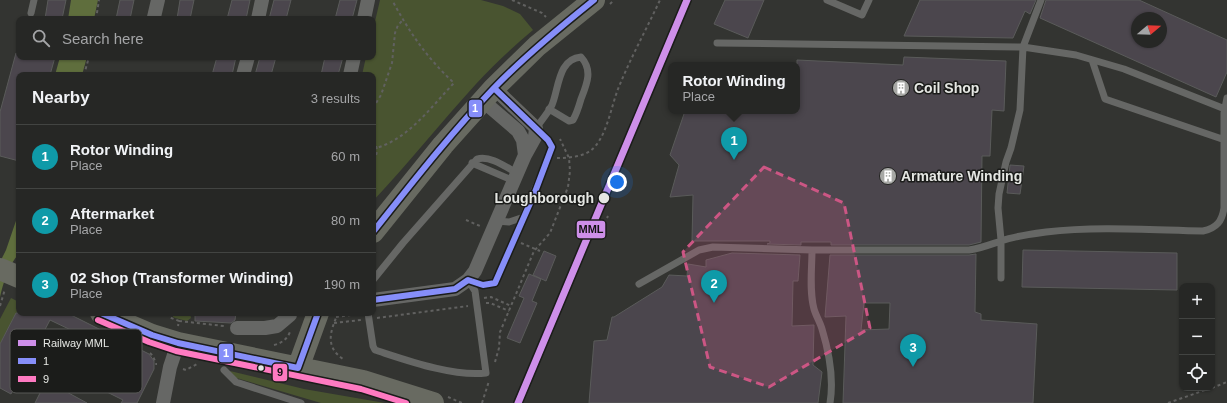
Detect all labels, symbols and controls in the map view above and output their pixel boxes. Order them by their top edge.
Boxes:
north arrow [1131,12,1167,48]
search box [16,16,376,60]
icon: search [30,27,52,49]
text: Search here [62,30,144,47]
popup [668,62,800,114]
text: Rotor Winding [682,72,786,89]
building icon: Coil Shop [891,78,911,98]
place label: Coil Shop [914,80,979,96]
text: Nearby [32,88,90,107]
text: Place [682,89,715,104]
text: 3 results [311,91,360,106]
line badge: 1 [468,99,483,118]
text: 1 [472,102,478,114]
pin: 1 [721,127,747,160]
text: Rotor Winding [70,141,173,158]
text: 1 [41,149,49,164]
text: 60 m [331,149,360,164]
text: Place [70,158,103,173]
building icon: Armature Winding [878,166,898,186]
place label: Armature Winding [901,168,1022,184]
your location [607,172,627,192]
place label: Loughborough [494,190,594,206]
marker: Loughborough [597,191,611,205]
text: Aftermarket [70,205,154,222]
text: 2 [41,213,49,228]
text: 80 m [331,213,360,228]
line badge: MML [576,220,606,239]
text: Place [70,222,103,237]
text: MML [578,223,604,235]
text: 02 Shop (Transformer Winding) [70,269,293,286]
pin: 2 [701,270,727,303]
text: 3 [41,277,49,292]
text: 190 m [324,277,360,292]
map controls [1179,283,1215,391]
button: + [1179,283,1215,319]
text: Place [70,286,103,301]
button: − [1179,319,1215,355]
legend [10,329,142,393]
pin: 3 [900,334,926,367]
text: Railway MML [43,337,109,349]
line badge: 1 [218,343,234,363]
text: 1 [223,347,229,359]
text: 1 [43,355,49,367]
button: locate [1179,355,1215,391]
unlabelled marker [256,363,266,373]
line badge: 9 [272,363,288,382]
text: 9 [277,366,283,378]
text: 9 [43,373,49,385]

